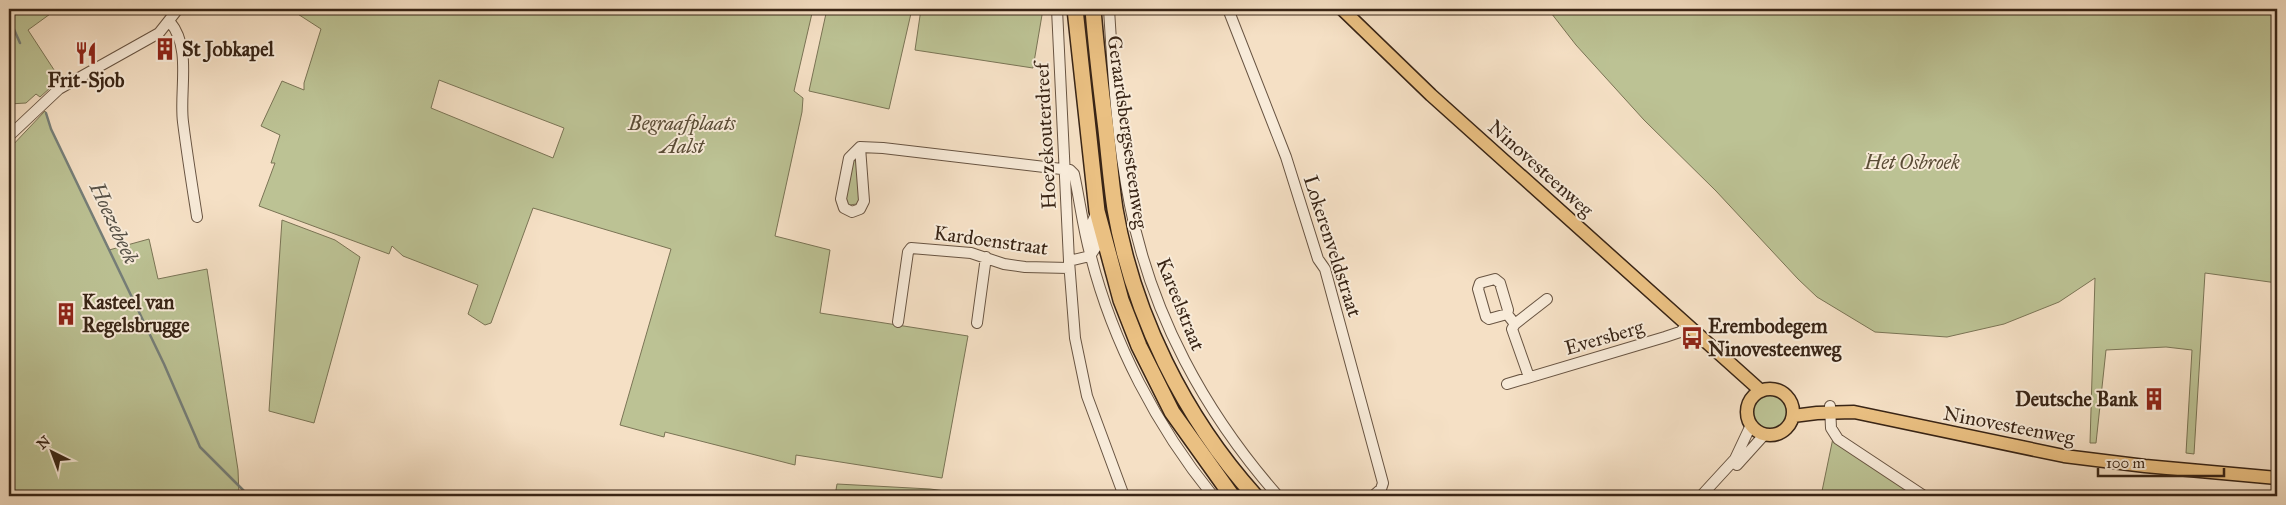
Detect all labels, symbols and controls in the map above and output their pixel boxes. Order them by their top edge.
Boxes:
street label: Geraardsbergsesteenweg [1102,34,1154,231]
building icon: St Jobkapel [152,36,178,62]
place label: St Jobkapel [182,37,274,63]
restaurant icon: Frit-Sjob [73,40,99,66]
street label: Hoezekouterdreef [1029,59,1061,210]
place label: Frit-Sjob [47,68,125,93]
park label: Begraafplaats Aalst [627,111,737,158]
street label: Ninovesteenweg [1483,115,1599,223]
park label: Het Osbroek [1863,150,1960,174]
street label: Lokerenveldstraat [1299,172,1367,320]
water label: Hoezebeek [83,177,145,269]
street label: Kardoenstraat [932,220,1050,260]
street label: Kareelstraat [1152,254,1210,354]
place label: Kasteel van Regelsbrugge [82,290,190,338]
building icon: Kasteel van Regelsbrugge [53,301,79,327]
street label: Eversberg [1562,314,1647,361]
place label: Erembodegem Ninovesteenweg [1708,314,1842,362]
bus stop icon: Erembodegem Ninovesteenweg [1679,325,1705,351]
building icon: Deutsche Bank [2141,386,2167,412]
place label: Deutsche Bank [2015,387,2139,411]
street label: Ninovesteenweg [1941,401,2077,451]
north arrow [28,428,78,478]
text: N [34,432,54,453]
scale bar [2098,445,2225,477]
text: 100 m [2106,454,2146,472]

